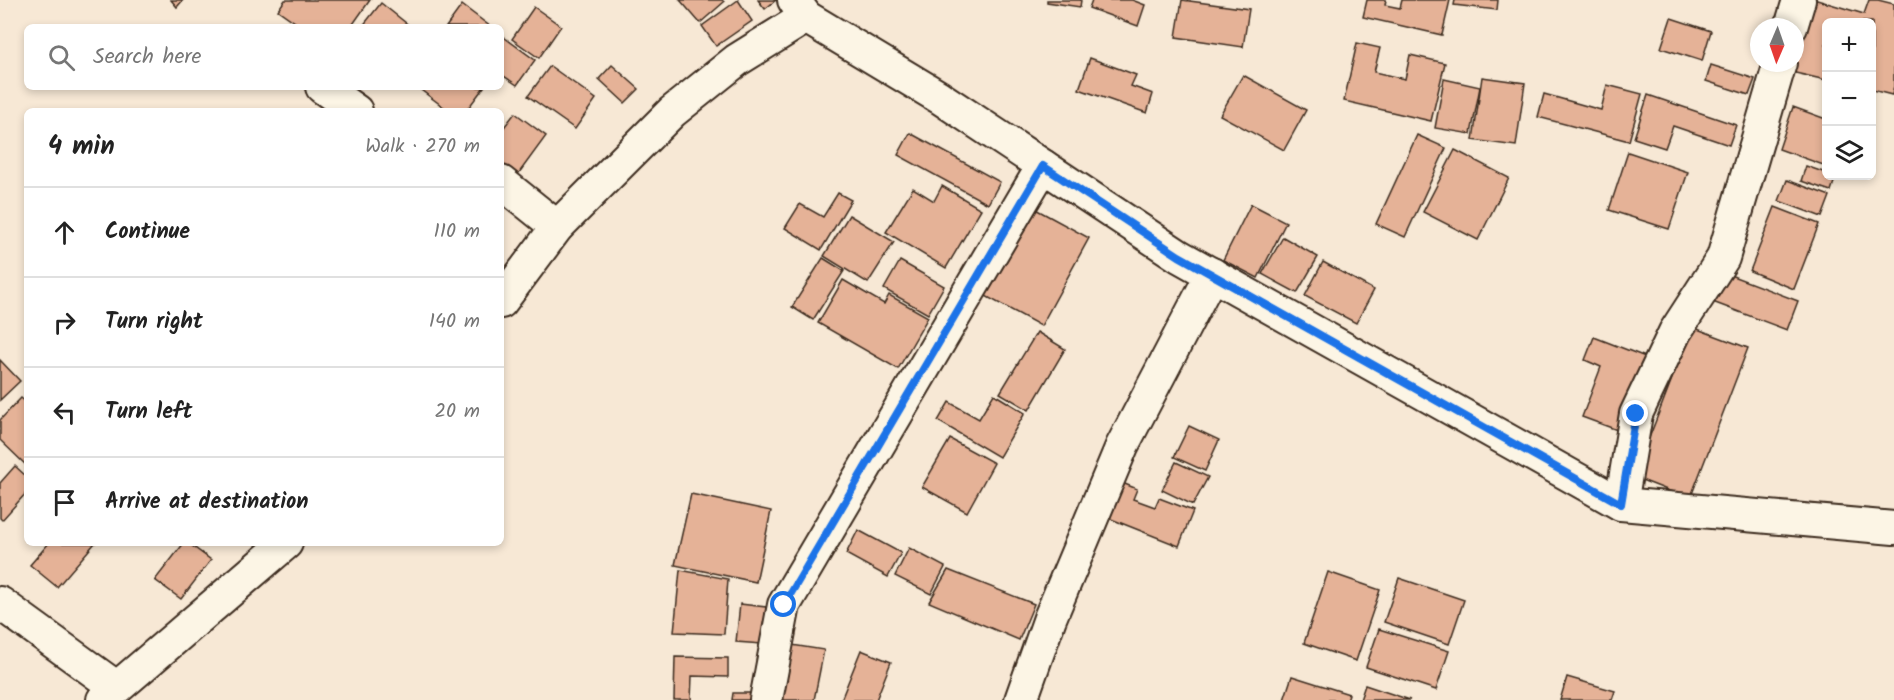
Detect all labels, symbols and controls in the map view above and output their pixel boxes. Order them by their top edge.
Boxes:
north arrow [1750,18,1804,72]
map controls [1822,18,1876,180]
button: + [1822,18,1876,72]
search box [24,24,504,90]
text: Search here [93,40,201,75]
icon: search [45,41,78,74]
button: − [1822,72,1876,126]
text: 4 min [48,126,115,168]
button: layers [1822,126,1876,180]
text: Walk · 270 m [365,131,480,163]
text: Continue [105,215,190,250]
icon: ahead [48,216,81,249]
text: 110 m [434,216,480,248]
text: Turn right [105,305,203,340]
icon: right [48,306,81,339]
text: 140 m [429,306,480,338]
text: Turn left [105,395,192,430]
icon: left [48,396,81,429]
text: 20 m [434,396,480,428]
route end [1622,400,1648,426]
text: Arrive at destination [105,485,308,520]
icon: arrive [48,486,81,519]
route start [770,591,796,617]

